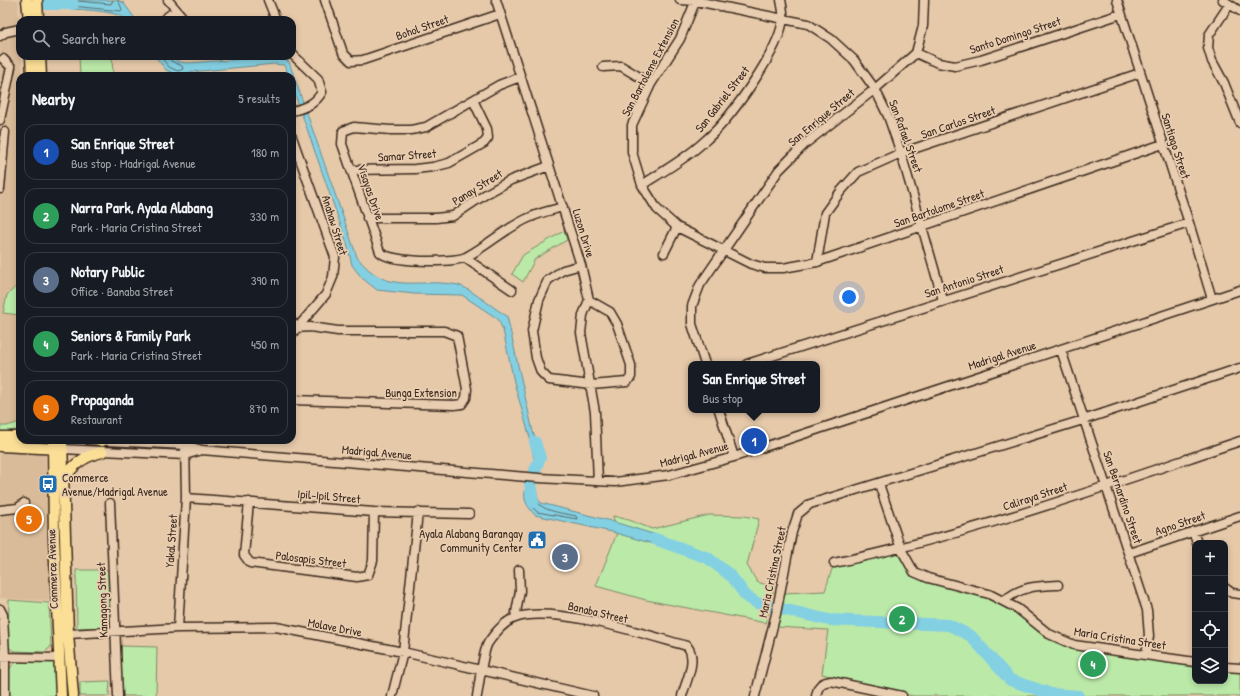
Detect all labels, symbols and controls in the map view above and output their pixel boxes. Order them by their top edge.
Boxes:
street label: Bohol Street [393,10,451,44]
street label: Santo Domingo Street [967,12,1064,58]
street label: San Bartoleme Extension [617,15,683,119]
search box [16,16,296,60]
icon: search [30,27,52,49]
text: Search here [62,28,126,49]
street label: San Gabriel Street [691,62,754,136]
street label: San Enrique Street [784,83,859,150]
text: Nearby [32,87,75,110]
text: 5 results [238,89,280,107]
street label: San Rafael Street [885,97,927,176]
street label: San Carlos Street [919,101,998,143]
street label: Santiago Street [1157,111,1195,182]
text: San Enrique Street [71,133,174,154]
text: 1 [44,143,48,161]
text: 180 m [251,143,279,161]
street label: Samar Street [377,144,438,166]
text: Bus stop · Madrigal Avenue [71,154,196,172]
street label: Visayas Drive [353,162,389,223]
street label: Panay Street [449,164,506,209]
street label: San Bartolome Street [892,184,987,231]
street label: Anahaw Street [318,193,352,258]
text: Narra Park, Ayala Alabang [71,197,213,218]
text: 2 [43,207,49,225]
text: 330 m [250,207,279,225]
street label: Luzon Drive [569,207,600,260]
text: Park · Maria Cristina Street [71,218,202,236]
street label: San Antonio Street [922,260,1007,302]
text: Notary Public [71,261,144,282]
text: 3 [43,271,49,289]
text: 390 m [251,271,279,289]
text: Office · Banaba Street [71,282,173,300]
your location [839,287,859,307]
text: Seniors & Family Park [71,325,190,346]
text: 4 [44,335,48,353]
text: 450 m [251,335,279,353]
street label: Madrigal Avenue [966,336,1038,374]
text: Park · Maria Cristina Street [71,346,202,364]
popup [688,361,820,413]
text: San Enrique Street [703,368,805,389]
street label: Bunga Extension [385,384,457,401]
text: Propaganda [71,389,133,410]
text: Bus stop [703,389,743,407]
text: 5 [43,399,49,417]
text: 870 m [249,399,279,417]
text: Restaurant [71,410,122,428]
pin: 1 [741,426,767,456]
street label: Madrigal Avenue [658,437,730,471]
street label: Madrigal Avenue [341,440,413,464]
street label: San Bernardino Street [1099,448,1147,546]
place label: Commerce Avenue/Madrigal Avenue [62,469,168,500]
bus stop icon: Commerce Avenue/Madrigal Avenue [37,473,59,495]
street label: Caliraya Street [1001,477,1070,514]
street label: Ipil-Ipil Street [297,485,362,507]
pin: 5 [16,504,42,534]
street label: Agno Street [1153,506,1208,540]
street label: Yakal Street [161,513,181,568]
street label: Maria Cristina Street [754,524,790,619]
place label: Ayala Alabang Barangay Community Center [419,525,523,556]
street label: Commerce Avenue [42,529,62,609]
public building icon: Ayala Alabang Barangay Community Center [526,529,548,551]
map controls [1192,540,1228,684]
button: + [1192,540,1228,576]
pin: 3 [552,542,578,572]
street label: Palosapis Street [275,546,348,572]
street label: Kamagong Street [92,561,112,638]
button: − [1192,576,1228,612]
street label: Banaba Street [566,597,631,627]
pin: 2 [889,604,915,634]
button: locate [1192,612,1228,648]
street label: Molave Drive [306,613,364,641]
street label: Maria Cristina Street [1073,622,1168,654]
button: layers [1192,648,1228,684]
pin: 4 [1080,649,1106,679]

